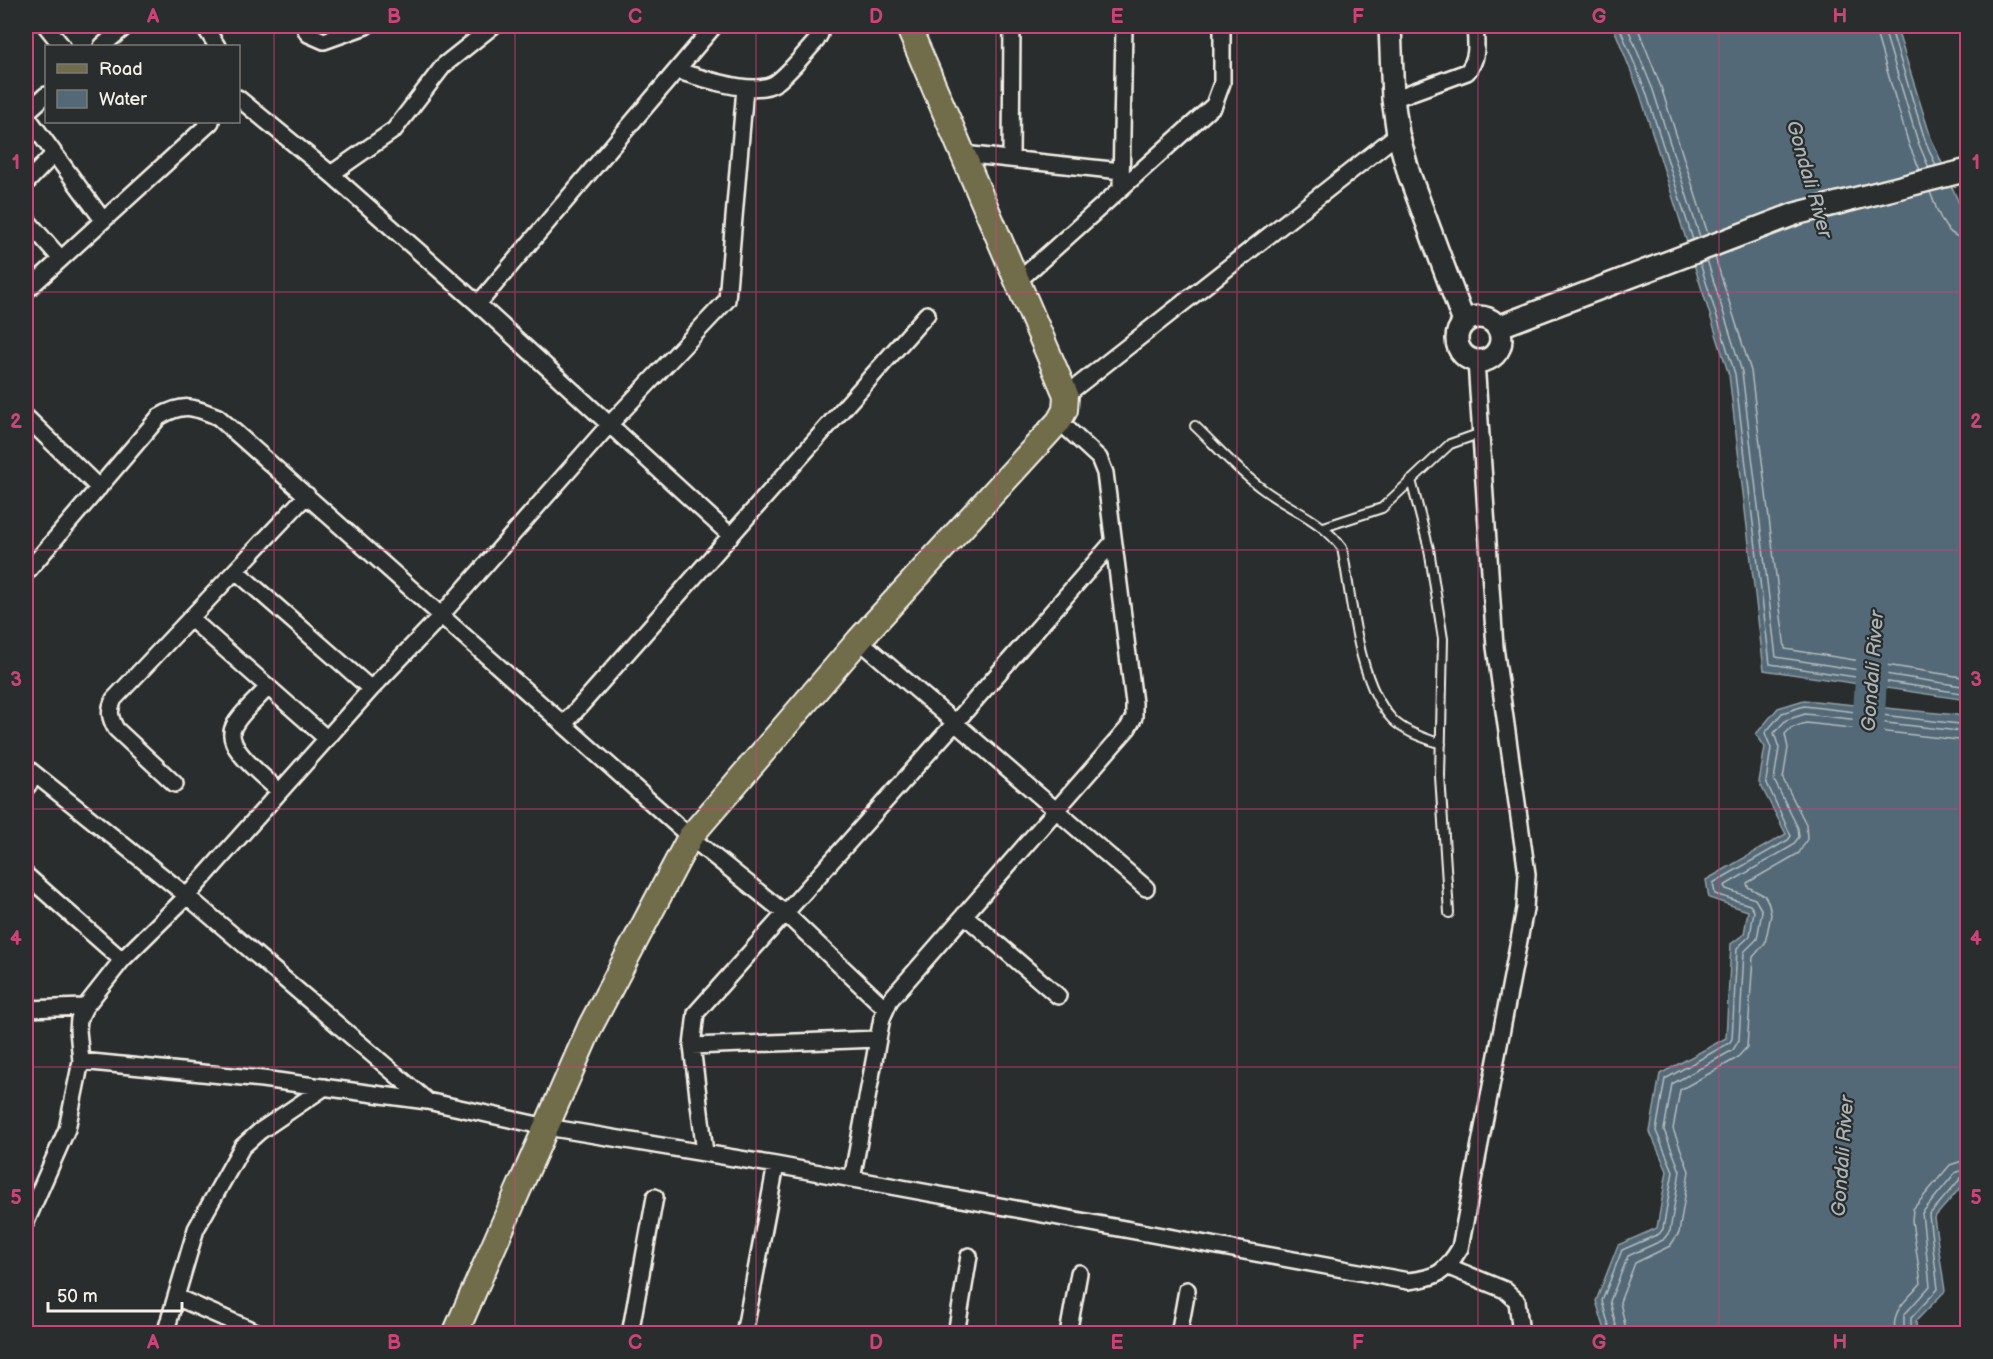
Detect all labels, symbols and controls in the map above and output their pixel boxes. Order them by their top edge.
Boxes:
text: A [146,5,160,29]
text: B [387,5,401,29]
text: C [628,5,642,29]
text: D [869,5,883,29]
text: E [1111,5,1124,29]
text: F [1352,5,1364,29]
text: G [1592,5,1607,29]
text: H [1833,5,1847,29]
legend [45,45,240,123]
text: Road [99,59,143,80]
text: Water [99,89,147,110]
water label: Gondali River [1781,118,1838,243]
text: 1 [12,151,20,175]
text: 1 [1972,151,1980,175]
text: 2 [10,410,22,434]
text: 2 [1970,410,1982,434]
water label: Gondali River [1857,608,1889,732]
text: 3 [10,668,22,692]
text: 3 [1970,668,1982,692]
text: 4 [10,927,22,951]
text: 4 [1970,927,1982,951]
water label: Gondali River [1827,1093,1859,1217]
text: 5 [10,1186,22,1210]
text: 5 [1970,1186,1982,1210]
scale bar [48,1275,182,1313]
text: 50 m [57,1286,98,1307]
text: A [146,1331,160,1355]
text: B [387,1331,401,1355]
text: C [628,1331,642,1355]
text: D [869,1331,883,1355]
text: E [1111,1331,1124,1355]
text: F [1352,1331,1364,1355]
text: G [1592,1331,1607,1355]
text: H [1833,1331,1847,1355]

